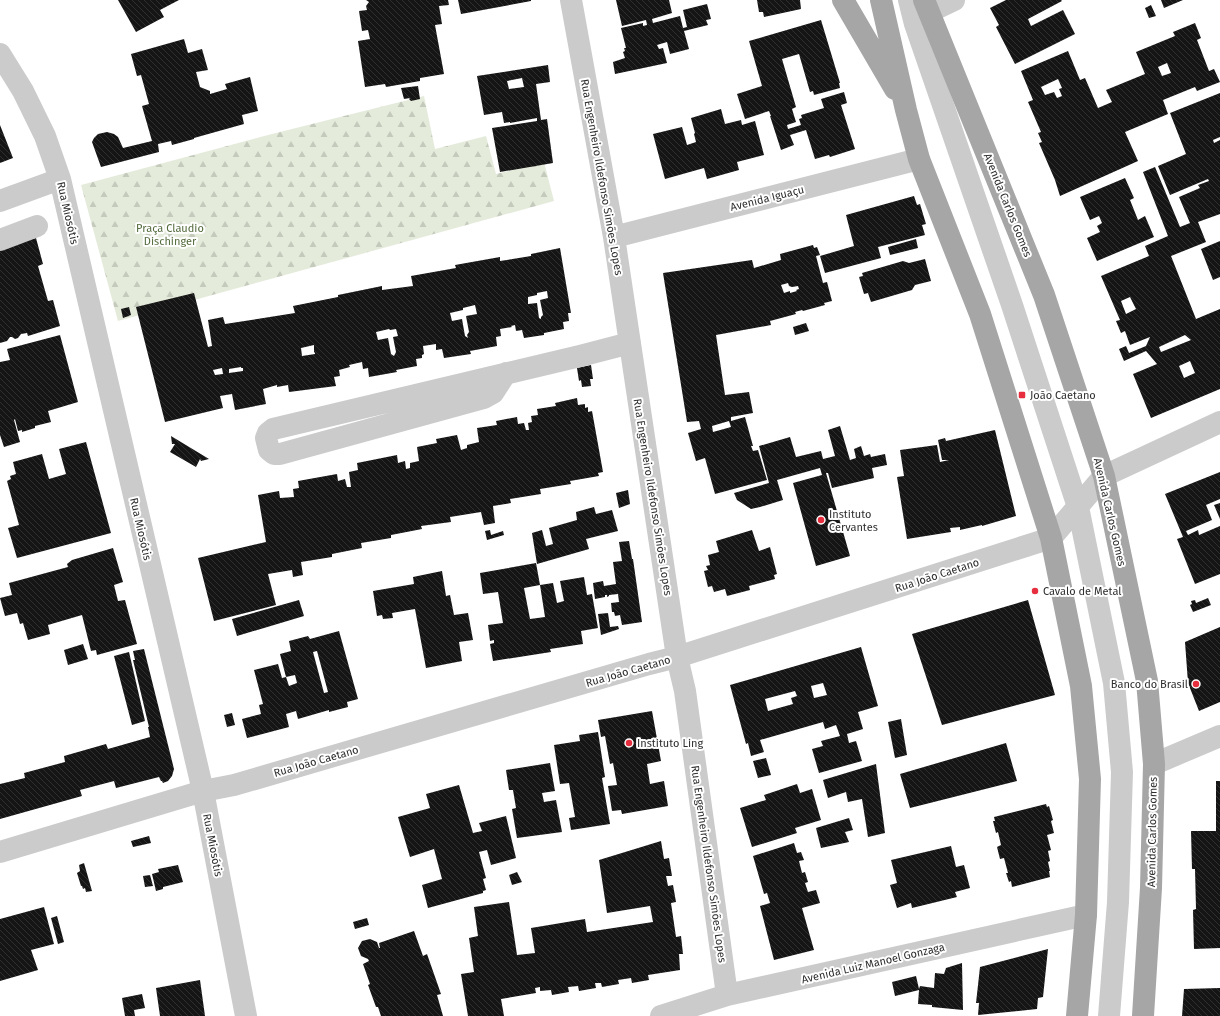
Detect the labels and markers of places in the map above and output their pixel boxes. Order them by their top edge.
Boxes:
place label: João Caetano [1030,389,1096,402]
marker: João Caetano [1017,390,1027,400]
place label: Instituto Cervantes [829,508,878,534]
marker: Instituto Cervantes [816,515,826,525]
place label: Cavalo de Metal [1043,585,1122,598]
marker: Cavalo de Metal [1030,586,1040,596]
place label: Banco do Brasil [1111,678,1188,691]
marker: Banco do Brasil [1191,679,1201,689]
place label: Instituto Ling [637,737,703,750]
marker: Instituto Ling [624,738,634,748]

